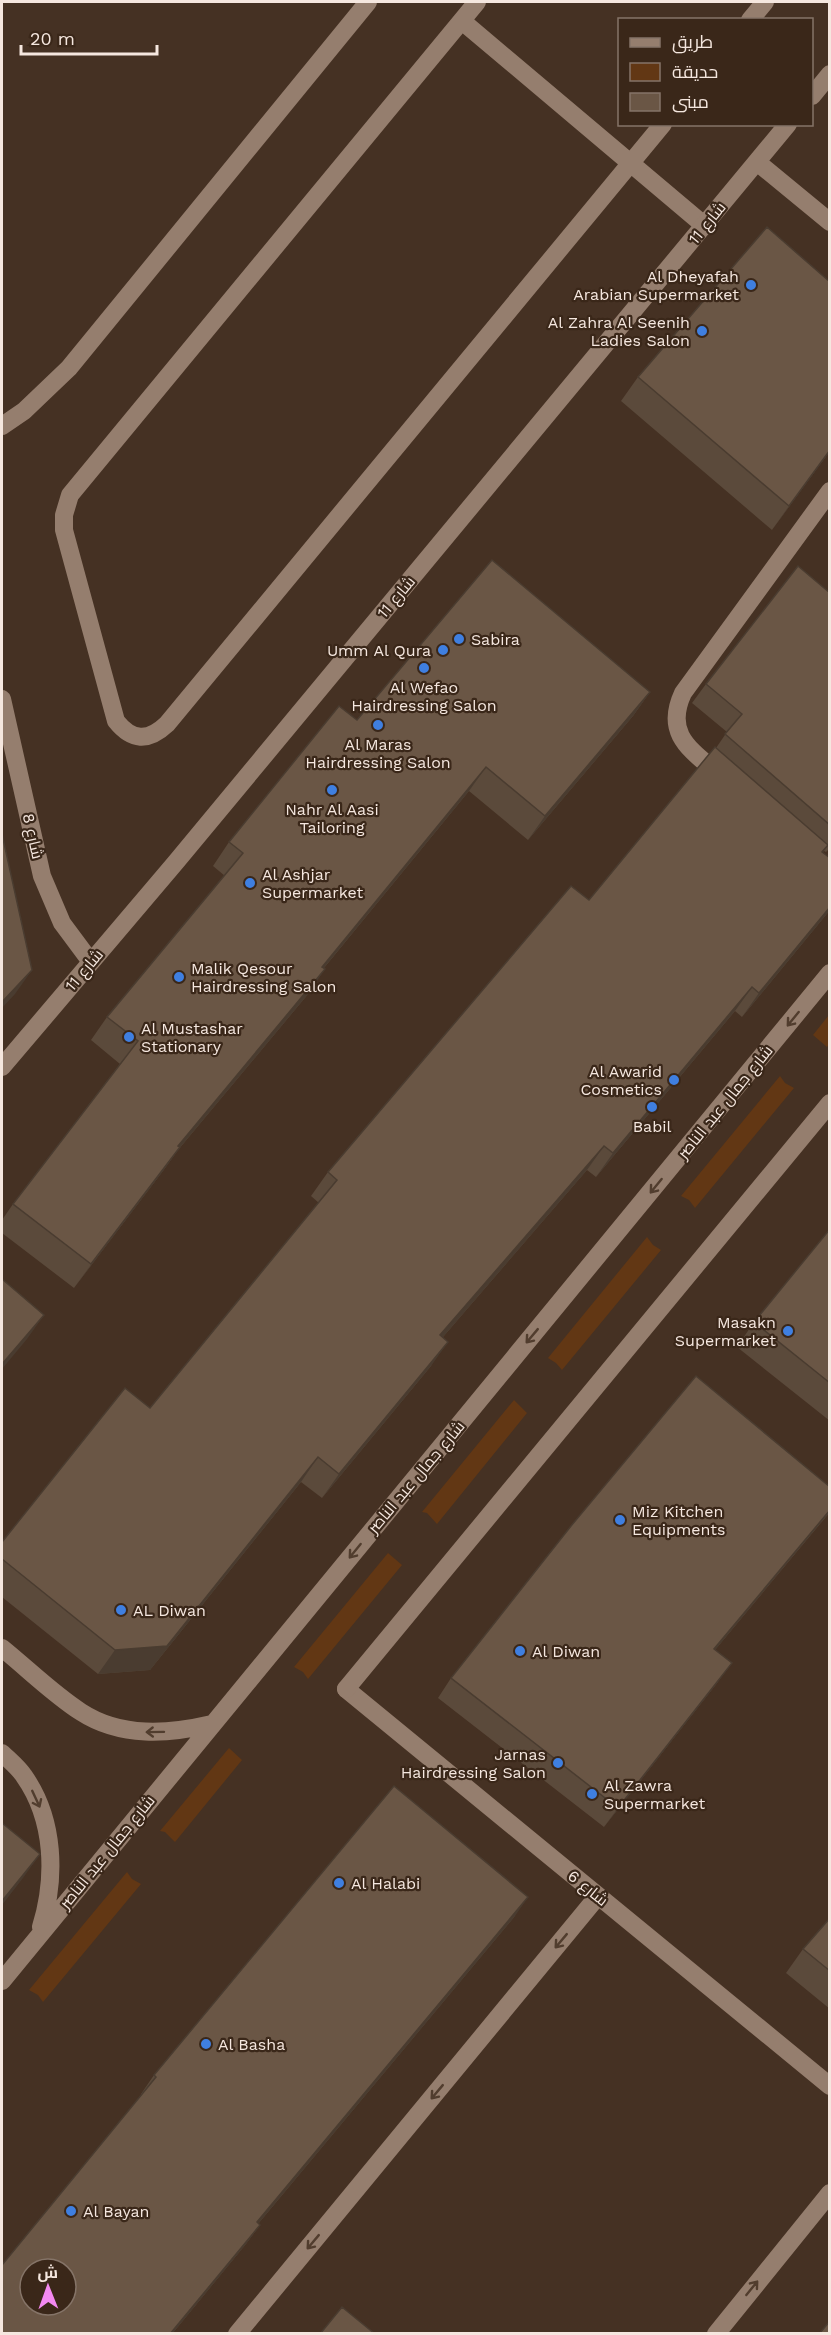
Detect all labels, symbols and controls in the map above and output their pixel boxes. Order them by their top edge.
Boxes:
scale bar [21,18,158,56]
legend [618,18,813,126]
text: 20 m [30,28,75,49]
text: طريق [672,31,713,54]
text: حديقة [672,61,718,82]
text: مبنى [672,91,709,113]
street label: شارع 11 [684,198,731,249]
place label: Al Dheyafah Arabian Supermarket [573,267,739,304]
marker: Al Dheyafah Arabian Supermarket [744,278,758,292]
place label: Al Zahra Al Seenih Ladies Salon [548,313,690,350]
marker: Al Zahra Al Seenih Ladies Salon [695,324,709,338]
street label: شارع 11 [373,572,421,623]
place label: Sabira [471,630,520,649]
marker: Sabira [452,632,466,646]
place label: Umm Al Qura [327,641,431,660]
marker: Umm Al Qura [436,643,450,657]
marker: Al Wefao Hairdressing Salon [417,661,431,675]
place label: Al Wefao Hairdressing Salon [351,678,497,715]
marker: Al Maras Hairdressing Salon [371,718,385,732]
place label: Al Maras Hairdressing Salon [305,735,451,772]
marker: Nahr Al Aasi Tailoring [325,783,339,797]
place label: Nahr Al Aasi Tailoring [285,800,379,837]
street label: شارع 8 [17,811,47,861]
place label: Al Ashjar Supermarket [262,865,363,902]
marker: Al Ashjar Supermarket [243,876,257,890]
street label: شارع 11 [61,945,109,996]
place label: Malik Qesour Hairdressing Salon [191,959,336,996]
marker: Malik Qesour Hairdressing Salon [172,970,186,984]
one-way arrow [786,1011,800,1026]
place label: Al Mustashar Stationary [141,1019,243,1056]
marker: Al Mustashar Stationary [122,1030,136,1044]
street label: شارع جمال عبد الناصر [673,1041,778,1165]
place label: Al Awarid Cosmetics [580,1062,662,1099]
marker: Al Awarid Cosmetics [667,1073,681,1087]
marker: Babil [645,1100,659,1114]
place label: Babil [633,1117,671,1136]
one-way arrow [650,1178,663,1194]
place label: Masakn Supermarket [675,1313,776,1350]
marker: Masakn Supermarket [781,1324,795,1338]
one-way arrow [525,1328,539,1343]
street label: شارع جمال عبد الناصر [363,1417,470,1539]
place label: Miz Kitchen Equipments [632,1502,726,1539]
marker: Miz Kitchen Equipments [613,1513,627,1527]
one-way arrow [348,1543,361,1559]
place label: AL Diwan [133,1601,206,1620]
marker: AL Diwan [114,1603,128,1617]
place label: Al Diwan [532,1642,600,1661]
marker: Al Diwan [513,1644,527,1658]
one-way arrow [145,1726,165,1738]
place label: Jarnas Hairdressing Salon [401,1745,546,1782]
marker: Jarnas Hairdressing Salon [551,1756,565,1770]
place label: Al Zawra Supermarket [604,1776,705,1813]
marker: Al Zawra Supermarket [585,1787,599,1801]
one-way arrow [30,1790,42,1808]
street label: شارع جمال عبد الناصر [55,1791,160,1915]
street label: شارع 6 [563,1866,612,1911]
place label: Al Halabi [351,1874,420,1893]
marker: Al Halabi [332,1876,346,1890]
one-way arrow [554,1933,567,1949]
place label: Al Basha [218,2035,285,2054]
marker: Al Basha [199,2037,213,2051]
one-way arrow [430,2084,443,2100]
place label: Al Bayan [83,2202,149,2221]
marker: Al Bayan [64,2204,78,2218]
one-way arrow [306,2234,319,2250]
north arrow [18,2257,78,2317]
text: ش [37,2263,58,2282]
one-way arrow [746,2280,759,2296]

